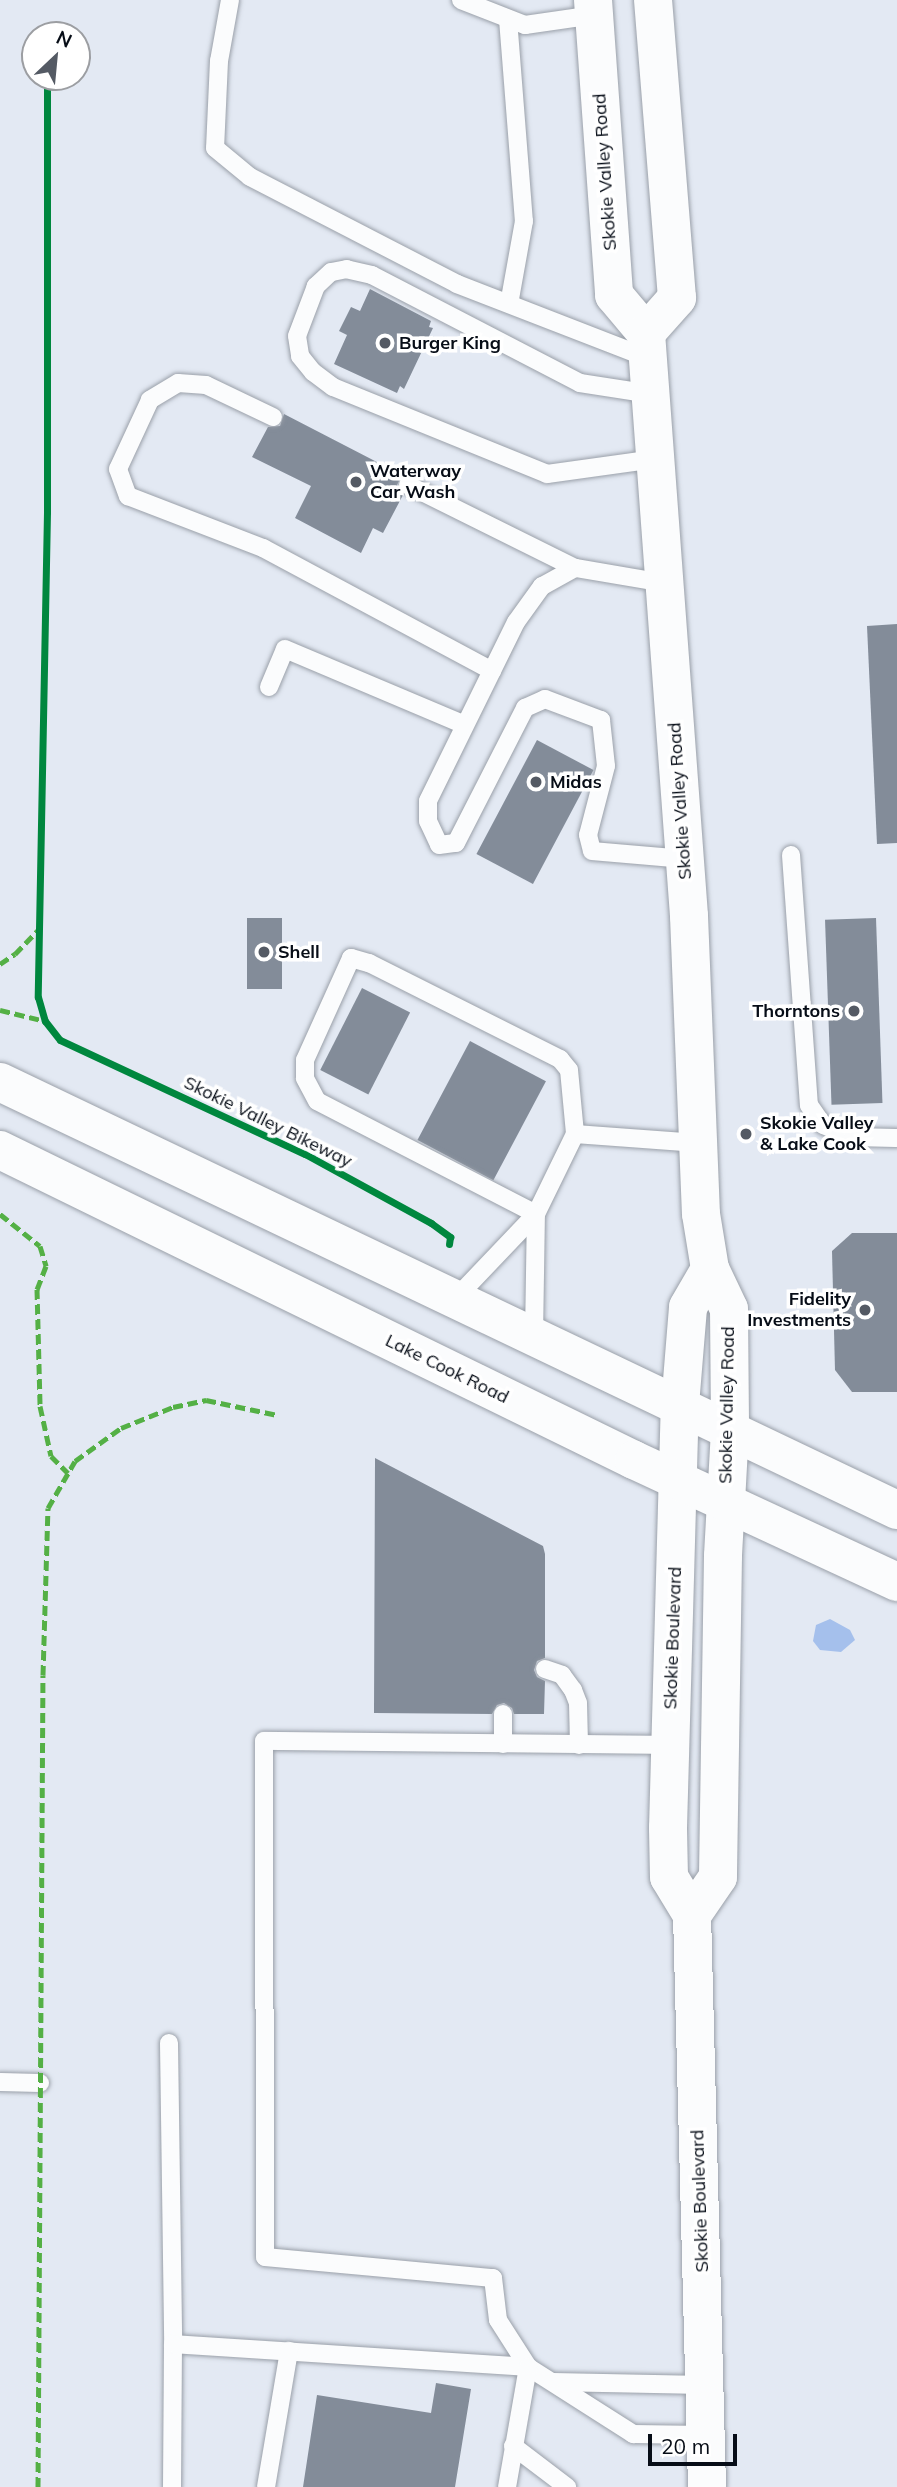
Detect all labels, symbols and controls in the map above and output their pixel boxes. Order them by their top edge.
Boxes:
north arrow [21,21,91,91]
text: N [53,25,76,53]
street label: Skokie Valley Road [589,93,621,251]
place label: Burger King [399,332,501,354]
marker: Burger King [377,335,393,351]
place label: Waterway Car Wash [370,461,461,504]
marker: Waterway Car Wash [348,474,364,490]
street label: Skokie Valley Road [664,722,696,880]
place label: Midas [550,771,602,793]
marker: Midas [528,774,544,790]
place label: Shell [278,941,320,963]
marker: Shell [256,944,272,960]
place label: Thorntons [752,1000,840,1022]
marker: Thorntons [846,1003,862,1019]
street label: Skokie Valley Bikeway [180,1072,356,1172]
place label: Skokie Valley & Lake Cook [760,1113,873,1156]
marker: Skokie Valley & Lake Cook [738,1126,754,1142]
place label: Fidelity Investments [747,1289,851,1332]
marker: Fidelity Investments [857,1302,873,1318]
street label: Skokie Valley Road [715,1326,739,1484]
street label: Lake Cook Road [382,1330,512,1408]
street label: Skokie Boulevard [660,1566,686,1710]
street label: Skokie Boulevard [687,2129,713,2273]
scale bar [652,2420,741,2464]
text: 20 m [661,2433,710,2459]

